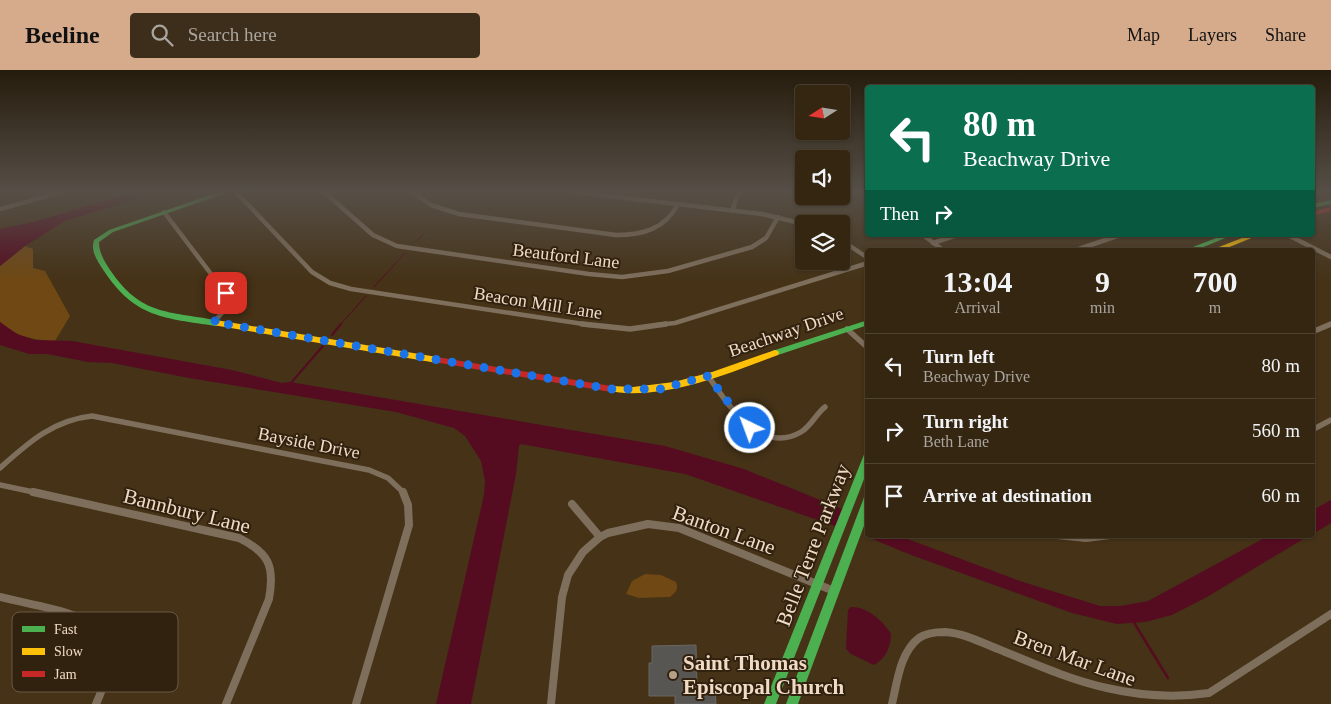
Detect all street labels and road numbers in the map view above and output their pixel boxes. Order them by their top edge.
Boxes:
street label: Beauford Lane [511,240,621,272]
street label: Beacon Mill Lane [472,283,604,323]
street label: Beachway Drive [726,303,846,361]
street label: Bayside Drive [256,423,362,463]
street label: Belle Terre Parkway [771,460,855,630]
street label: Bannbury Lane [121,484,253,538]
street label: Banton Lane [669,500,779,560]
street label: Bren Mar Lane [1011,625,1139,691]

